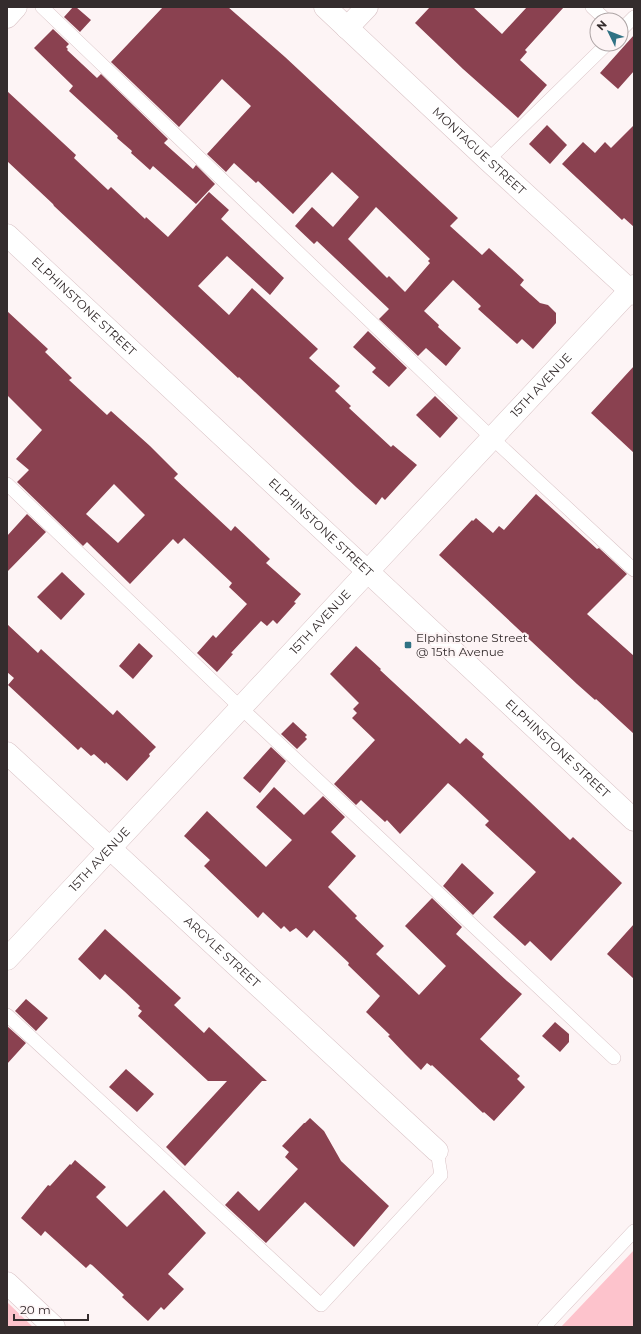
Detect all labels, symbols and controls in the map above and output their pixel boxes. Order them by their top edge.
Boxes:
north arrow [589,12,629,52]
text: N [594,17,610,33]
street label: MONTAGUE STREET [430,104,529,198]
street label: ELPHINSTONE STREET [29,254,140,359]
street label: 15TH AVENUE [507,350,575,420]
street label: ELPHINSTONE STREET [266,475,377,580]
street label: 15TH AVENUE [286,587,354,657]
place label: Elphinstone Street @ 15th Avenue [416,630,528,659]
marker: Elphinstone Street @ 15th Avenue [403,640,413,650]
street label: ELPHINSTONE STREET [502,696,613,801]
street label: 15TH AVENUE [66,824,133,894]
street label: ARGYLE STREET [181,913,264,991]
scale bar [14,1296,88,1322]
text: 20 m [20,1302,51,1317]

